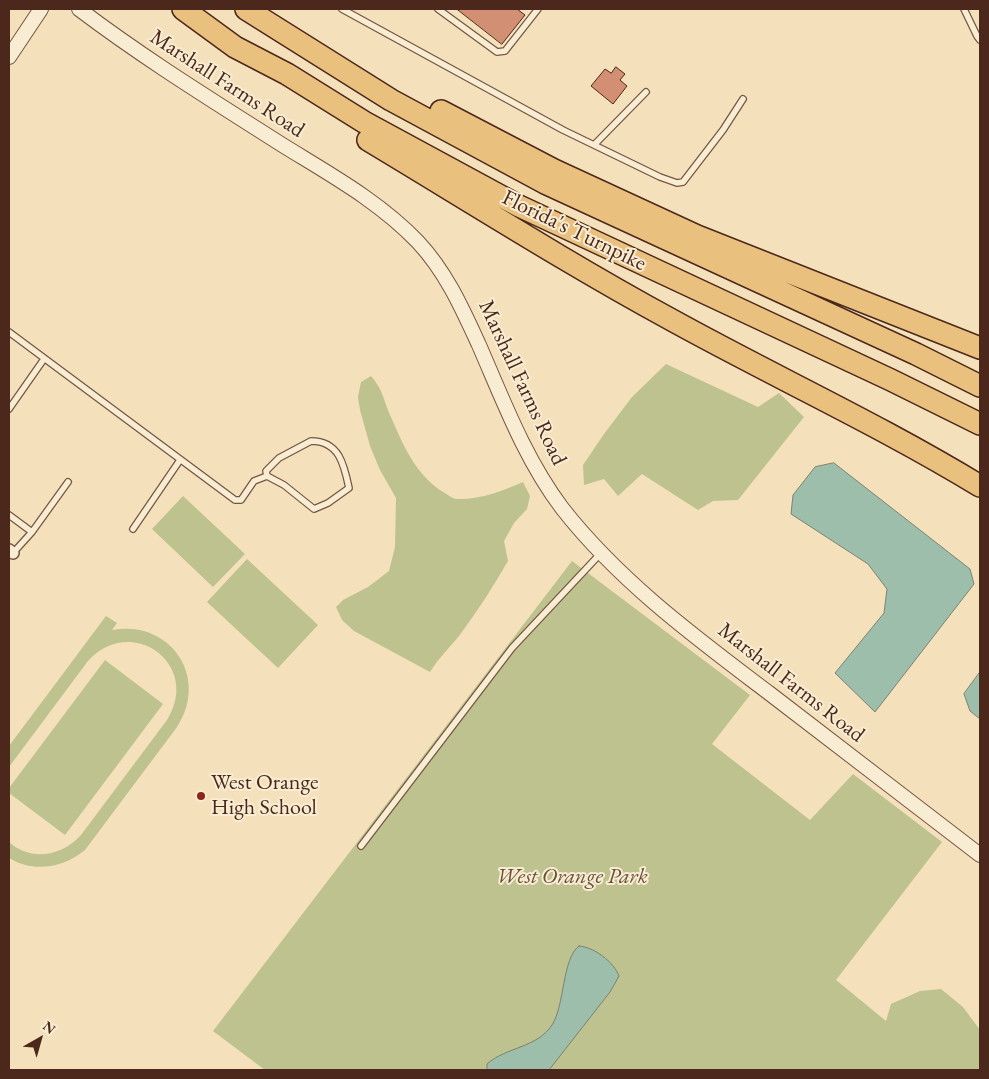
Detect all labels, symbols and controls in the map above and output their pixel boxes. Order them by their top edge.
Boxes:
street label: Marshall Farms Road [145,24,309,144]
street label: Florida's Turnpike [498,185,650,277]
street label: Marshall Farms Road [472,296,572,470]
street label: Marshall Farms Road [712,617,870,749]
place label: West Orange High School [211,770,319,821]
marker: West Orange High School [195,790,207,802]
park label: West Orange Park [496,864,648,890]
north arrow [15,1014,65,1064]
text: N [39,1017,59,1038]

